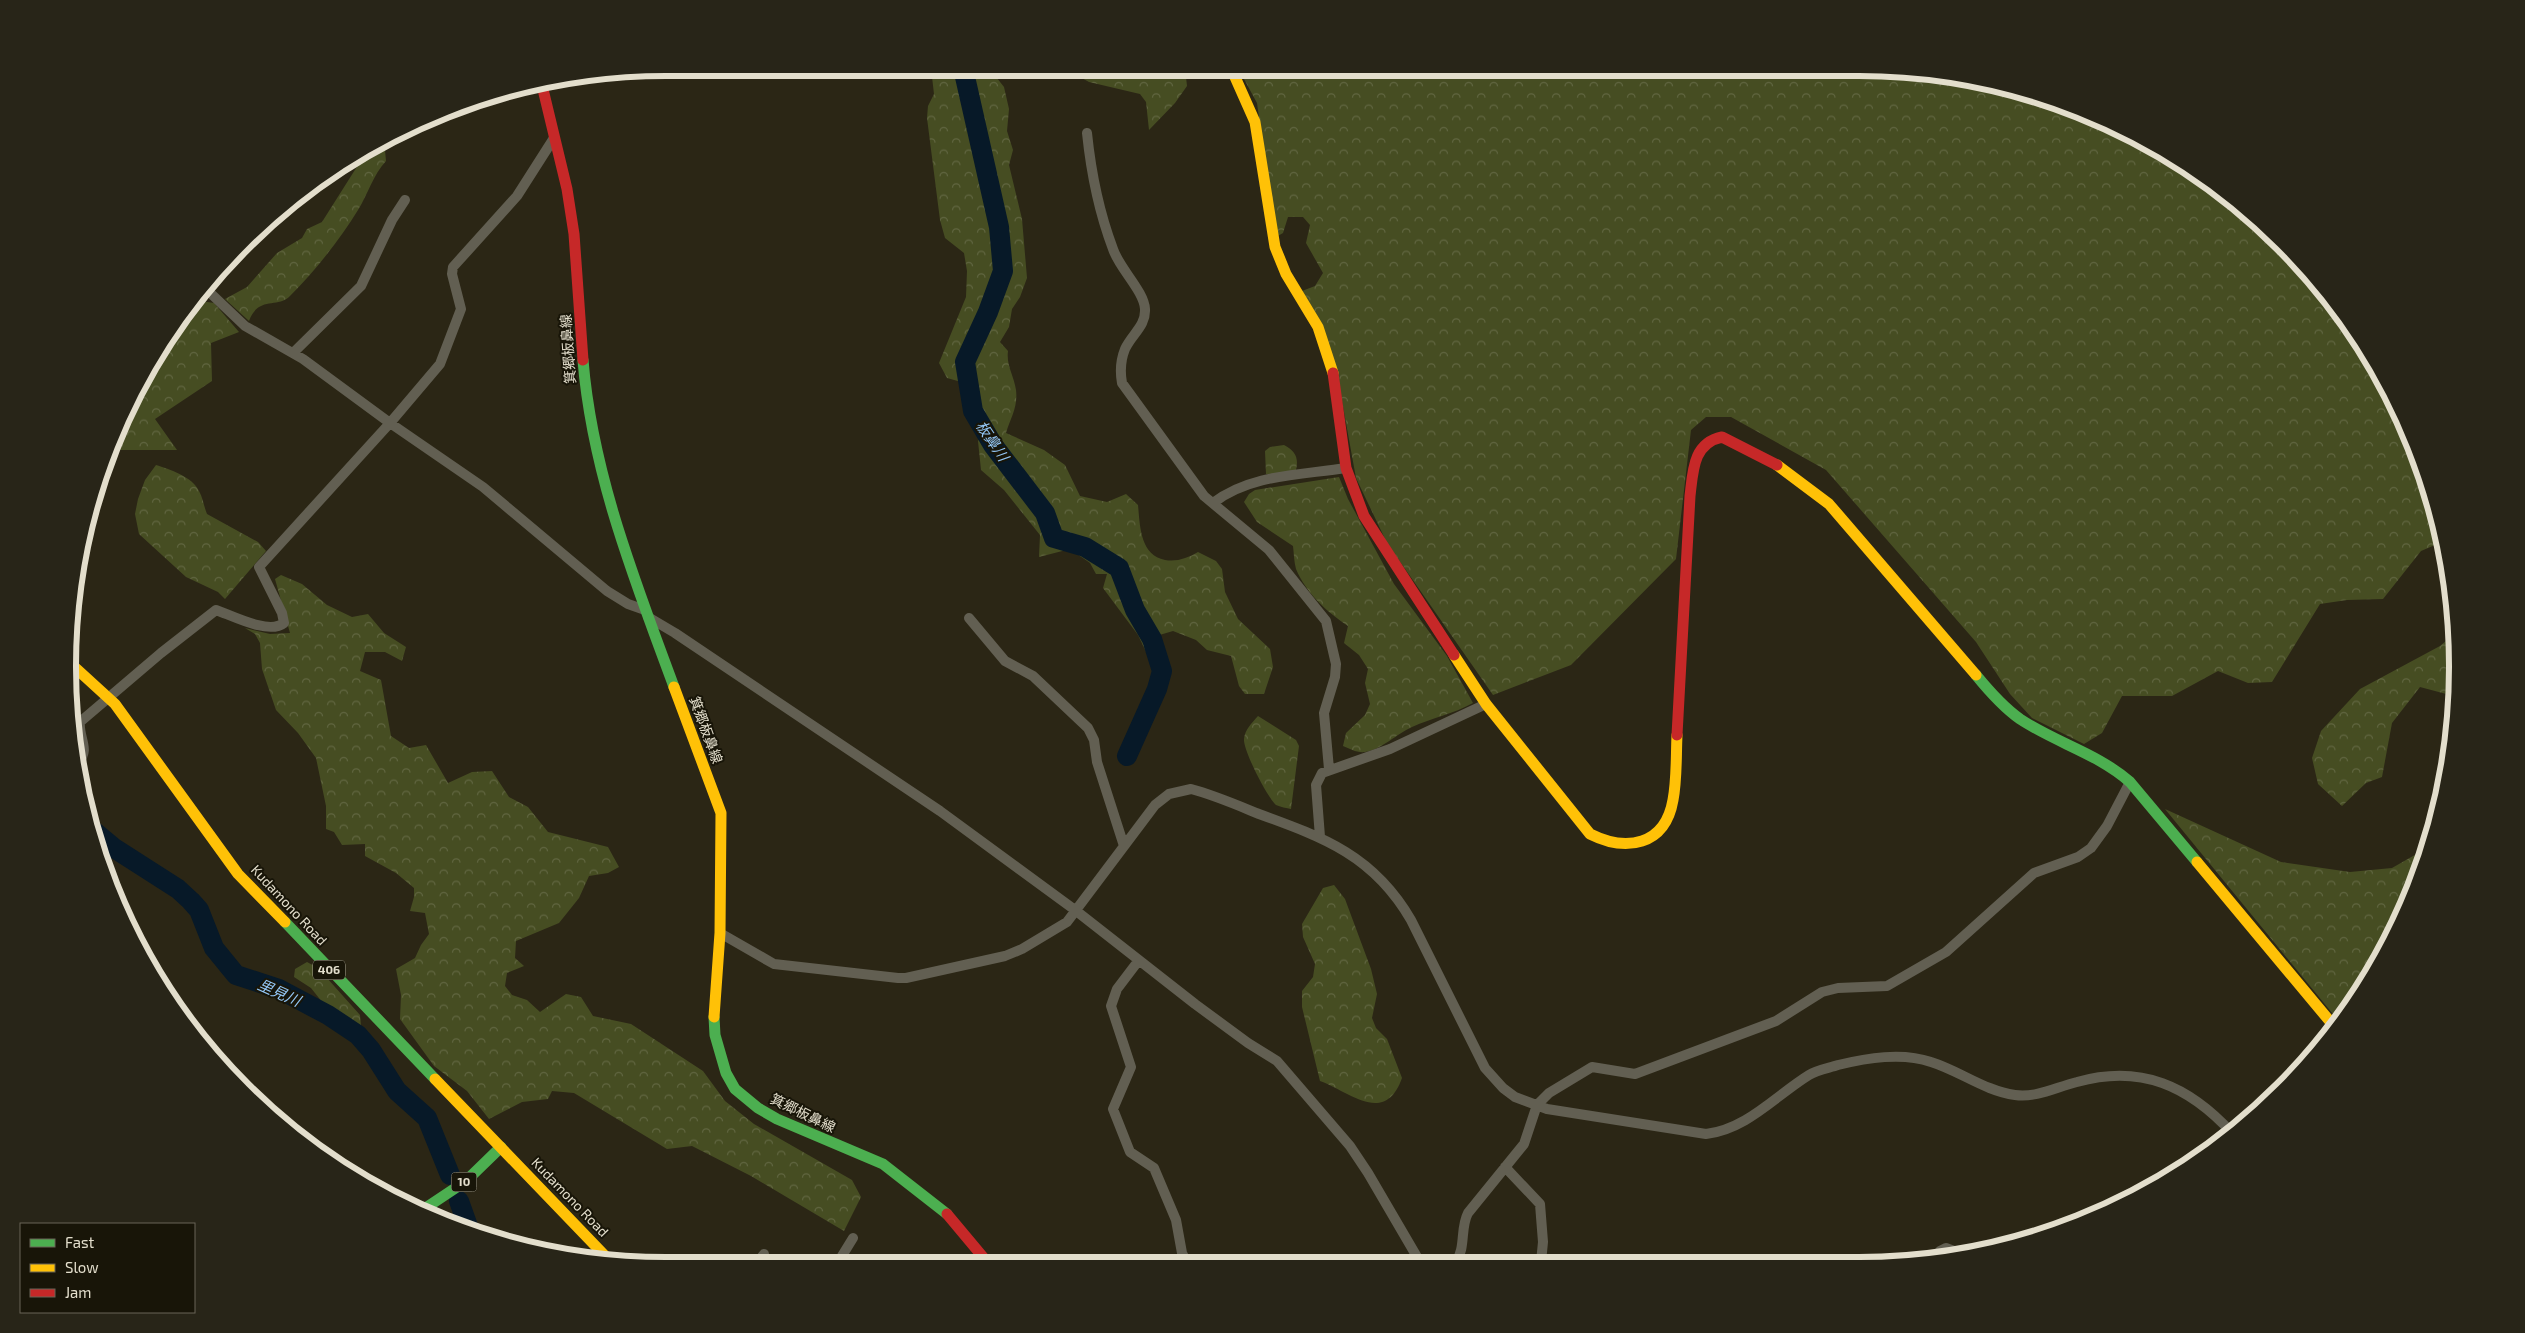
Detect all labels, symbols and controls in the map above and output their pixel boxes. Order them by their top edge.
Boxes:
street label: 箕郷板鼻線 [557,314,578,385]
water label: 板鼻川 [973,417,1014,466]
street label: 箕郷板鼻線 [687,694,726,766]
street label: Kudamono Road [248,861,331,948]
road number: 406 [313,960,345,980]
water label: 里見川 [255,975,305,1010]
street label: 箕郷板鼻線 [768,1090,838,1136]
street label: Kudamono Road [528,1153,612,1240]
road number: 10 [452,1172,476,1192]
legend [20,1223,195,1313]
text: Fast [65,1233,95,1251]
text: Slow [65,1258,99,1276]
text: Jam [65,1283,91,1301]

